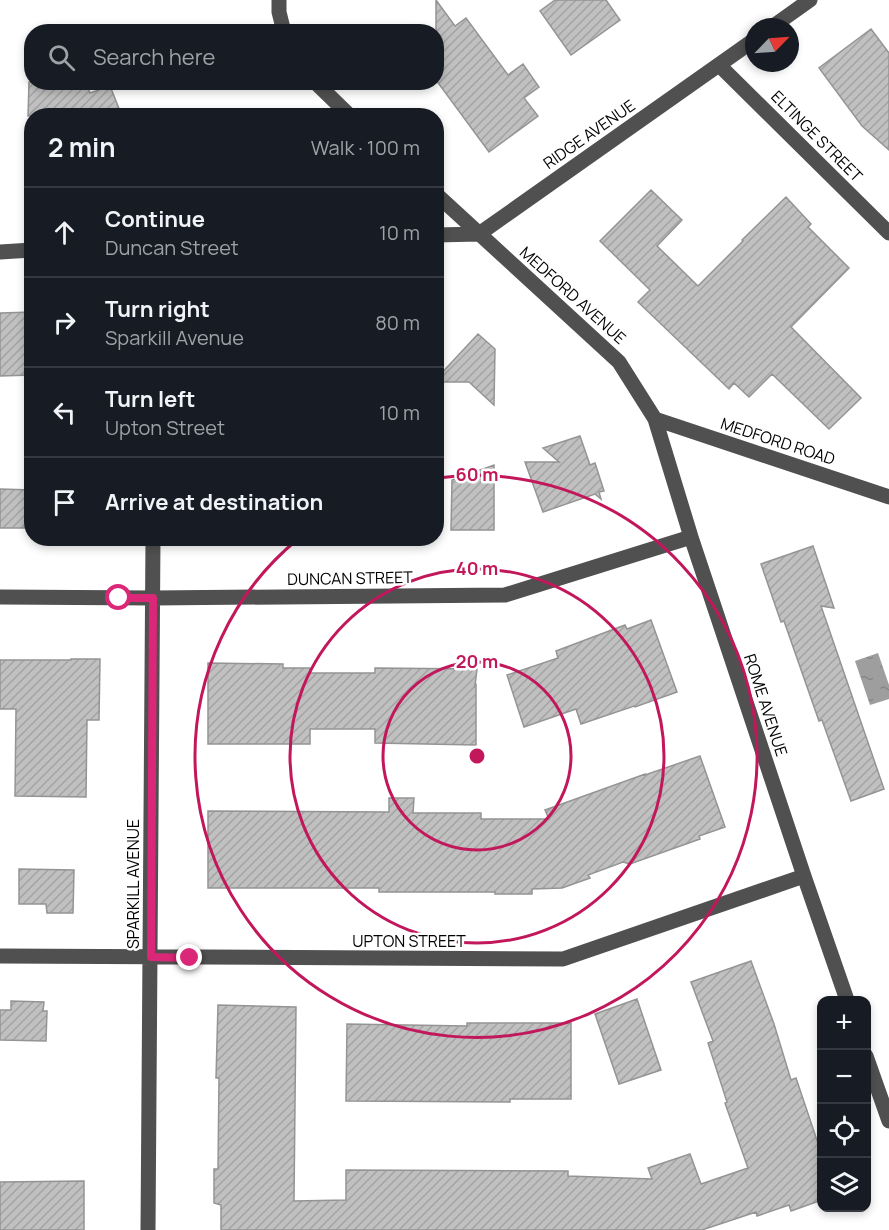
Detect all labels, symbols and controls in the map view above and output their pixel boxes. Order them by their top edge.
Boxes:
north arrow [745,18,799,72]
search box [24,24,444,90]
icon: search [45,41,78,74]
text: Search here [93,42,215,72]
street label: ELTINGE STREET [767,86,868,187]
street label: RIDGE AVENUE [539,94,639,174]
text: 2 min [48,129,116,165]
text: Walk · 100 m [311,134,420,161]
text: Continue [105,204,205,234]
icon: ahead [48,216,81,249]
text: 10 m [379,219,420,246]
text: Duncan Street [105,234,239,261]
street label: MEDFORD AVENUE [515,241,631,349]
text: Turn right [105,294,210,324]
icon: right [48,306,81,339]
text: 80 m [375,309,420,336]
text: Sparkill Avenue [105,324,244,351]
text: Turn left [105,384,195,414]
icon: left [48,396,81,429]
text: 10 m [379,399,420,426]
street label: MEDFORD ROAD [718,412,838,470]
text: Upton Street [105,414,225,441]
text: 60 m [456,462,498,486]
icon: arrive [48,486,81,519]
text: Arrive at destination [105,487,323,517]
text: 40 m [456,556,498,580]
street label: DUNCAN STREET [287,566,413,590]
route start [105,584,131,610]
text: 20 m [456,649,498,673]
street label: ROME AVENUE [739,651,793,759]
centre of rings [467,746,487,766]
street label: SPARKILL AVENUE [122,819,144,949]
street label: UPTON STREET [352,930,466,952]
route end [176,944,202,970]
map controls [817,996,871,1212]
button: + [817,996,871,1050]
button: − [817,1050,871,1104]
button: locate [817,1104,871,1158]
button: layers [817,1158,871,1212]

